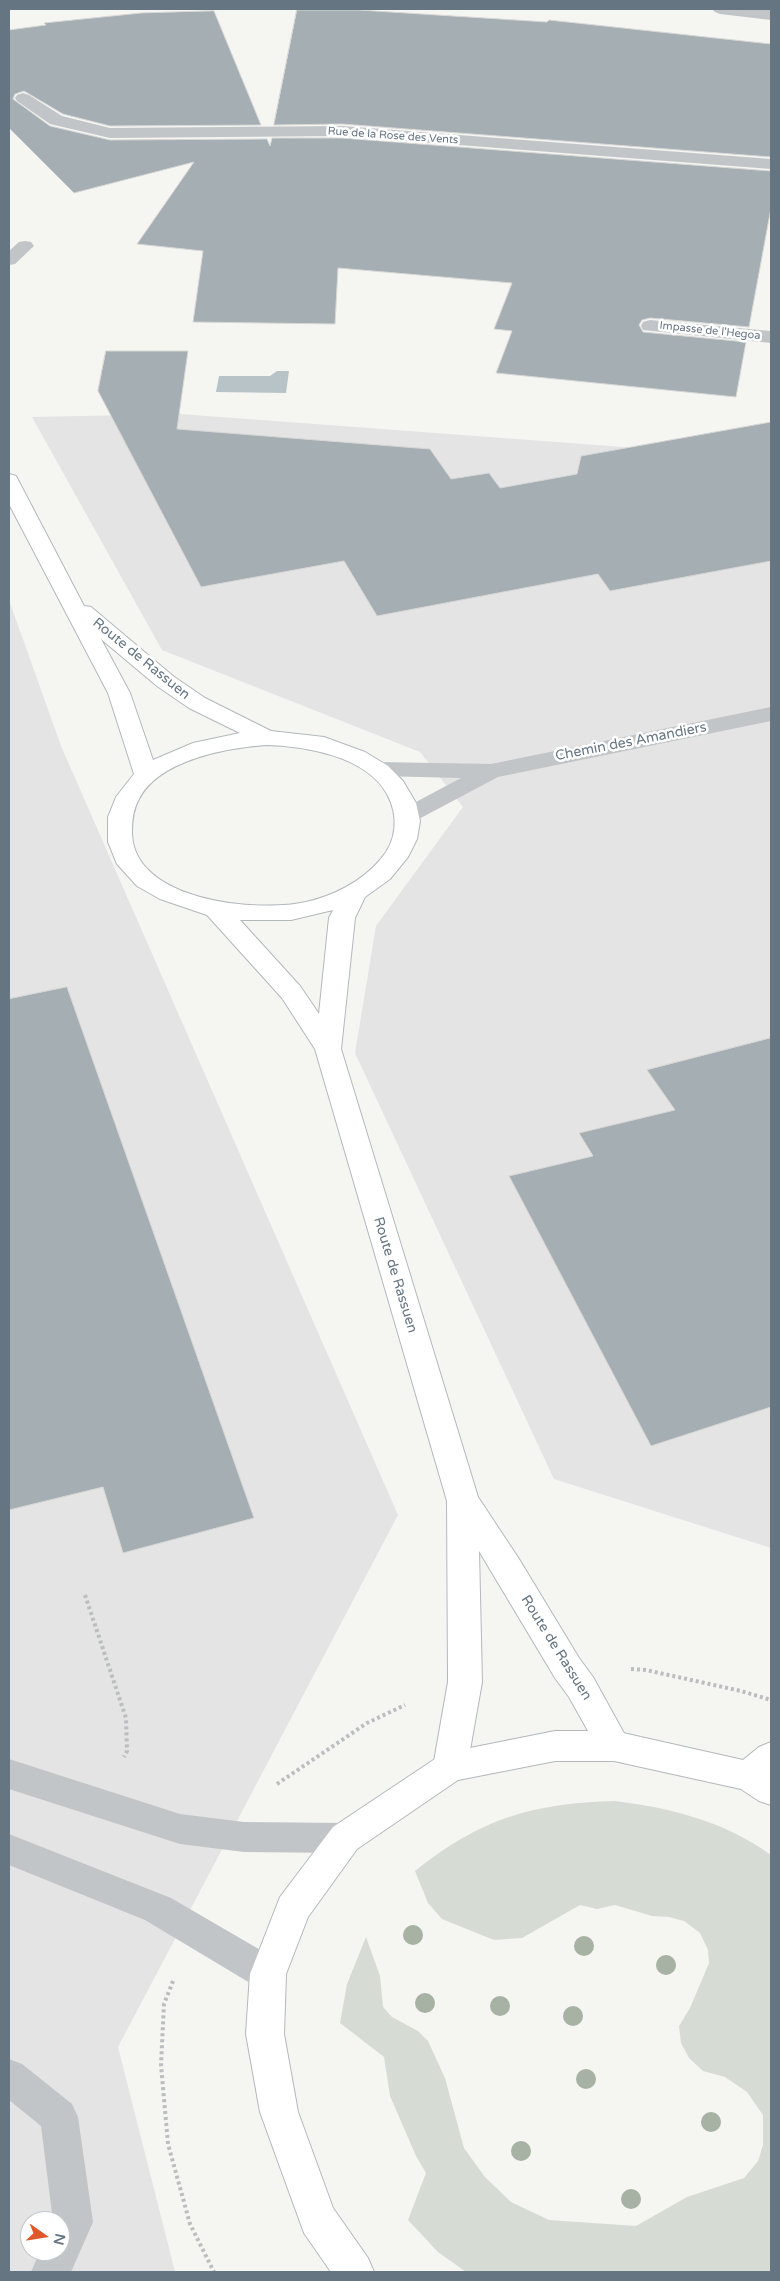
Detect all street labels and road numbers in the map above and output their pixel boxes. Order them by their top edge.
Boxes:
street label: Rue de la Rose des Vents [327,125,459,147]
street label: Impasse de l'Hegoa [659,319,761,343]
street label: Route de Rassuen [89,615,193,703]
street label: Chemin des Amandiers [554,719,708,765]
street label: Route de Rassuen [369,1215,421,1335]
street label: Route de Rassuen [517,1592,595,1704]

